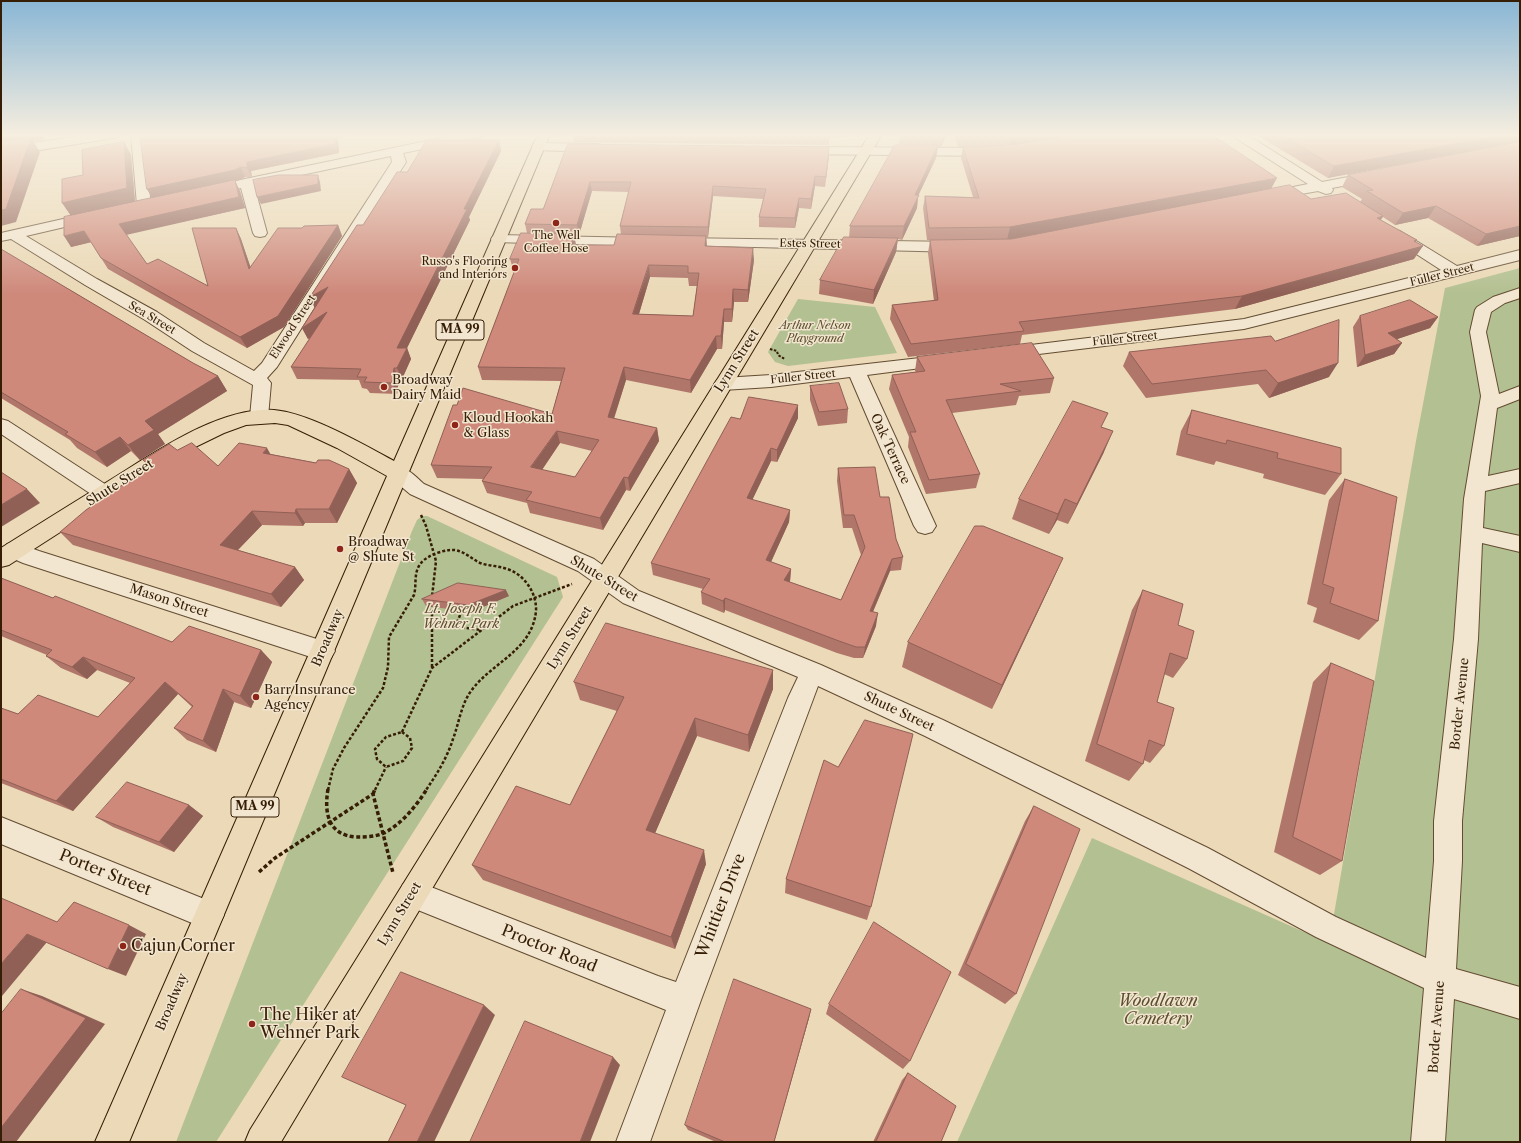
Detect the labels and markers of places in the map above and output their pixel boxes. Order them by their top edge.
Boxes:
marker: The Well Coffee Hose [551,218,561,228]
place label: The Well Coffee Hose [524,229,588,255]
place label: Russo's Flooring and Interiors [421,255,507,281]
marker: Russo's Flooring and Interiors [510,263,520,273]
place label: Broadway Dairy Maid [392,372,461,403]
marker: Broadway Dairy Maid [379,382,389,392]
place label: Kloud Hookah & Glass [463,410,553,441]
marker: Kloud Hookah & Glass [450,420,460,430]
place label: Broadway @ Shute St [348,534,414,565]
marker: Broadway @ Shute St [335,544,345,554]
place label: Barr Insurance Agency [264,682,356,713]
marker: Barr Insurance Agency [251,692,261,702]
place label: Cajun Corner [131,936,235,956]
marker: Cajun Corner [118,941,128,951]
place label: The Hiker at Wehner Park [260,1005,360,1043]
marker: The Hiker at Wehner Park [247,1019,257,1029]

